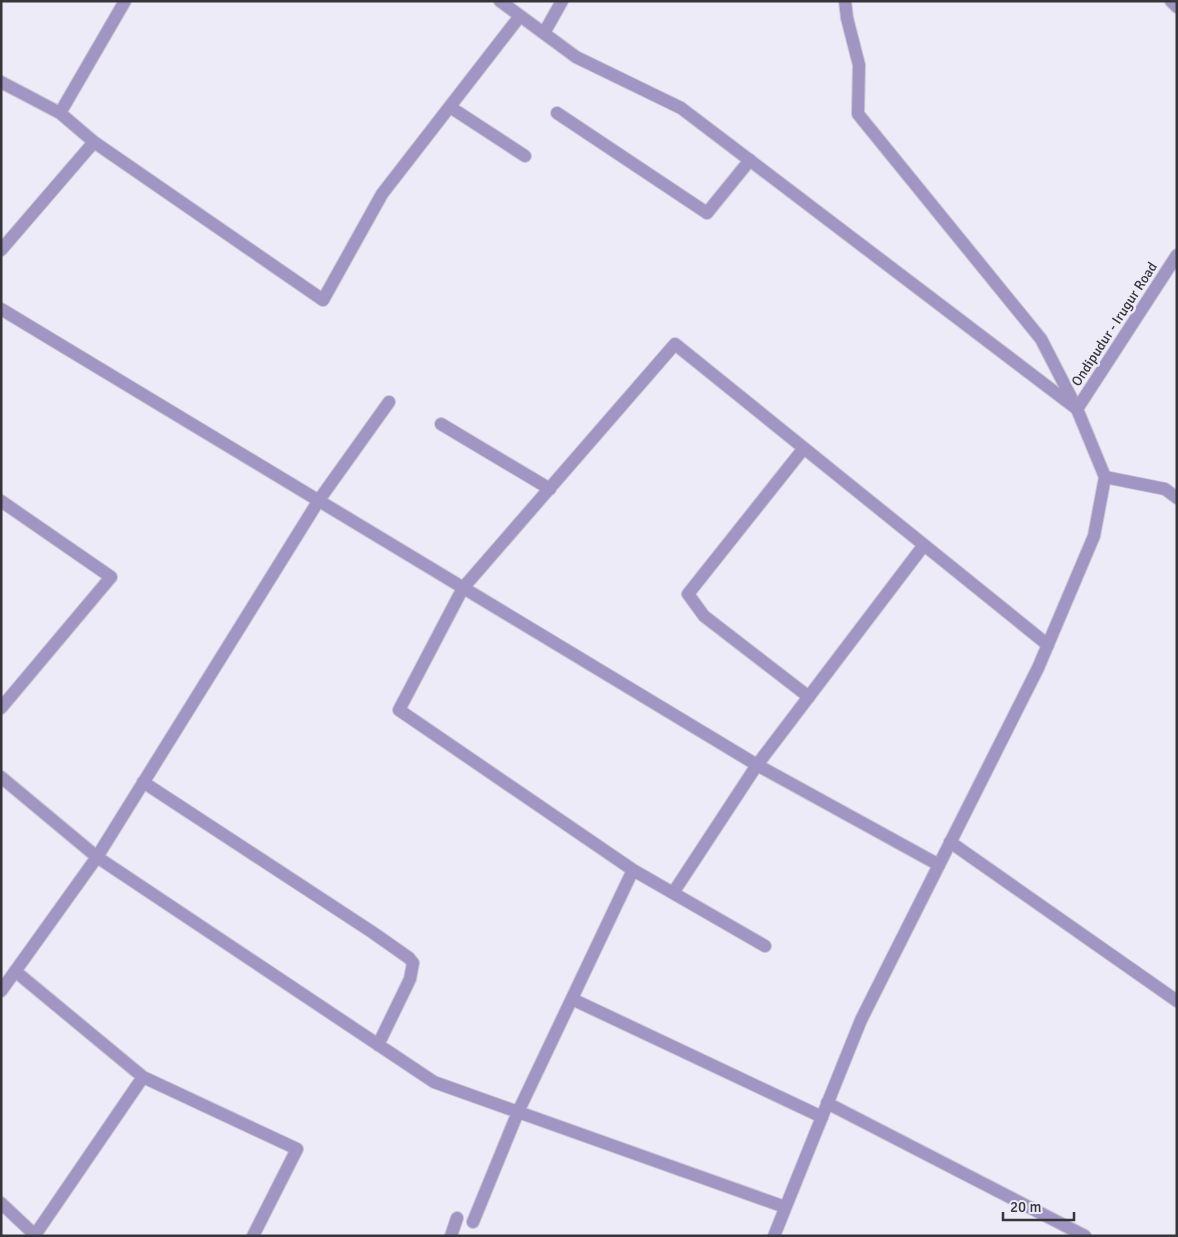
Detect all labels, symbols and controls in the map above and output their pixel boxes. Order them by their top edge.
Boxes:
street label: Ondipudur - Irugur Road [1068,259,1161,390]
scale bar [1003,1190,1074,1222]
text: 20 m [1010,1198,1041,1216]

